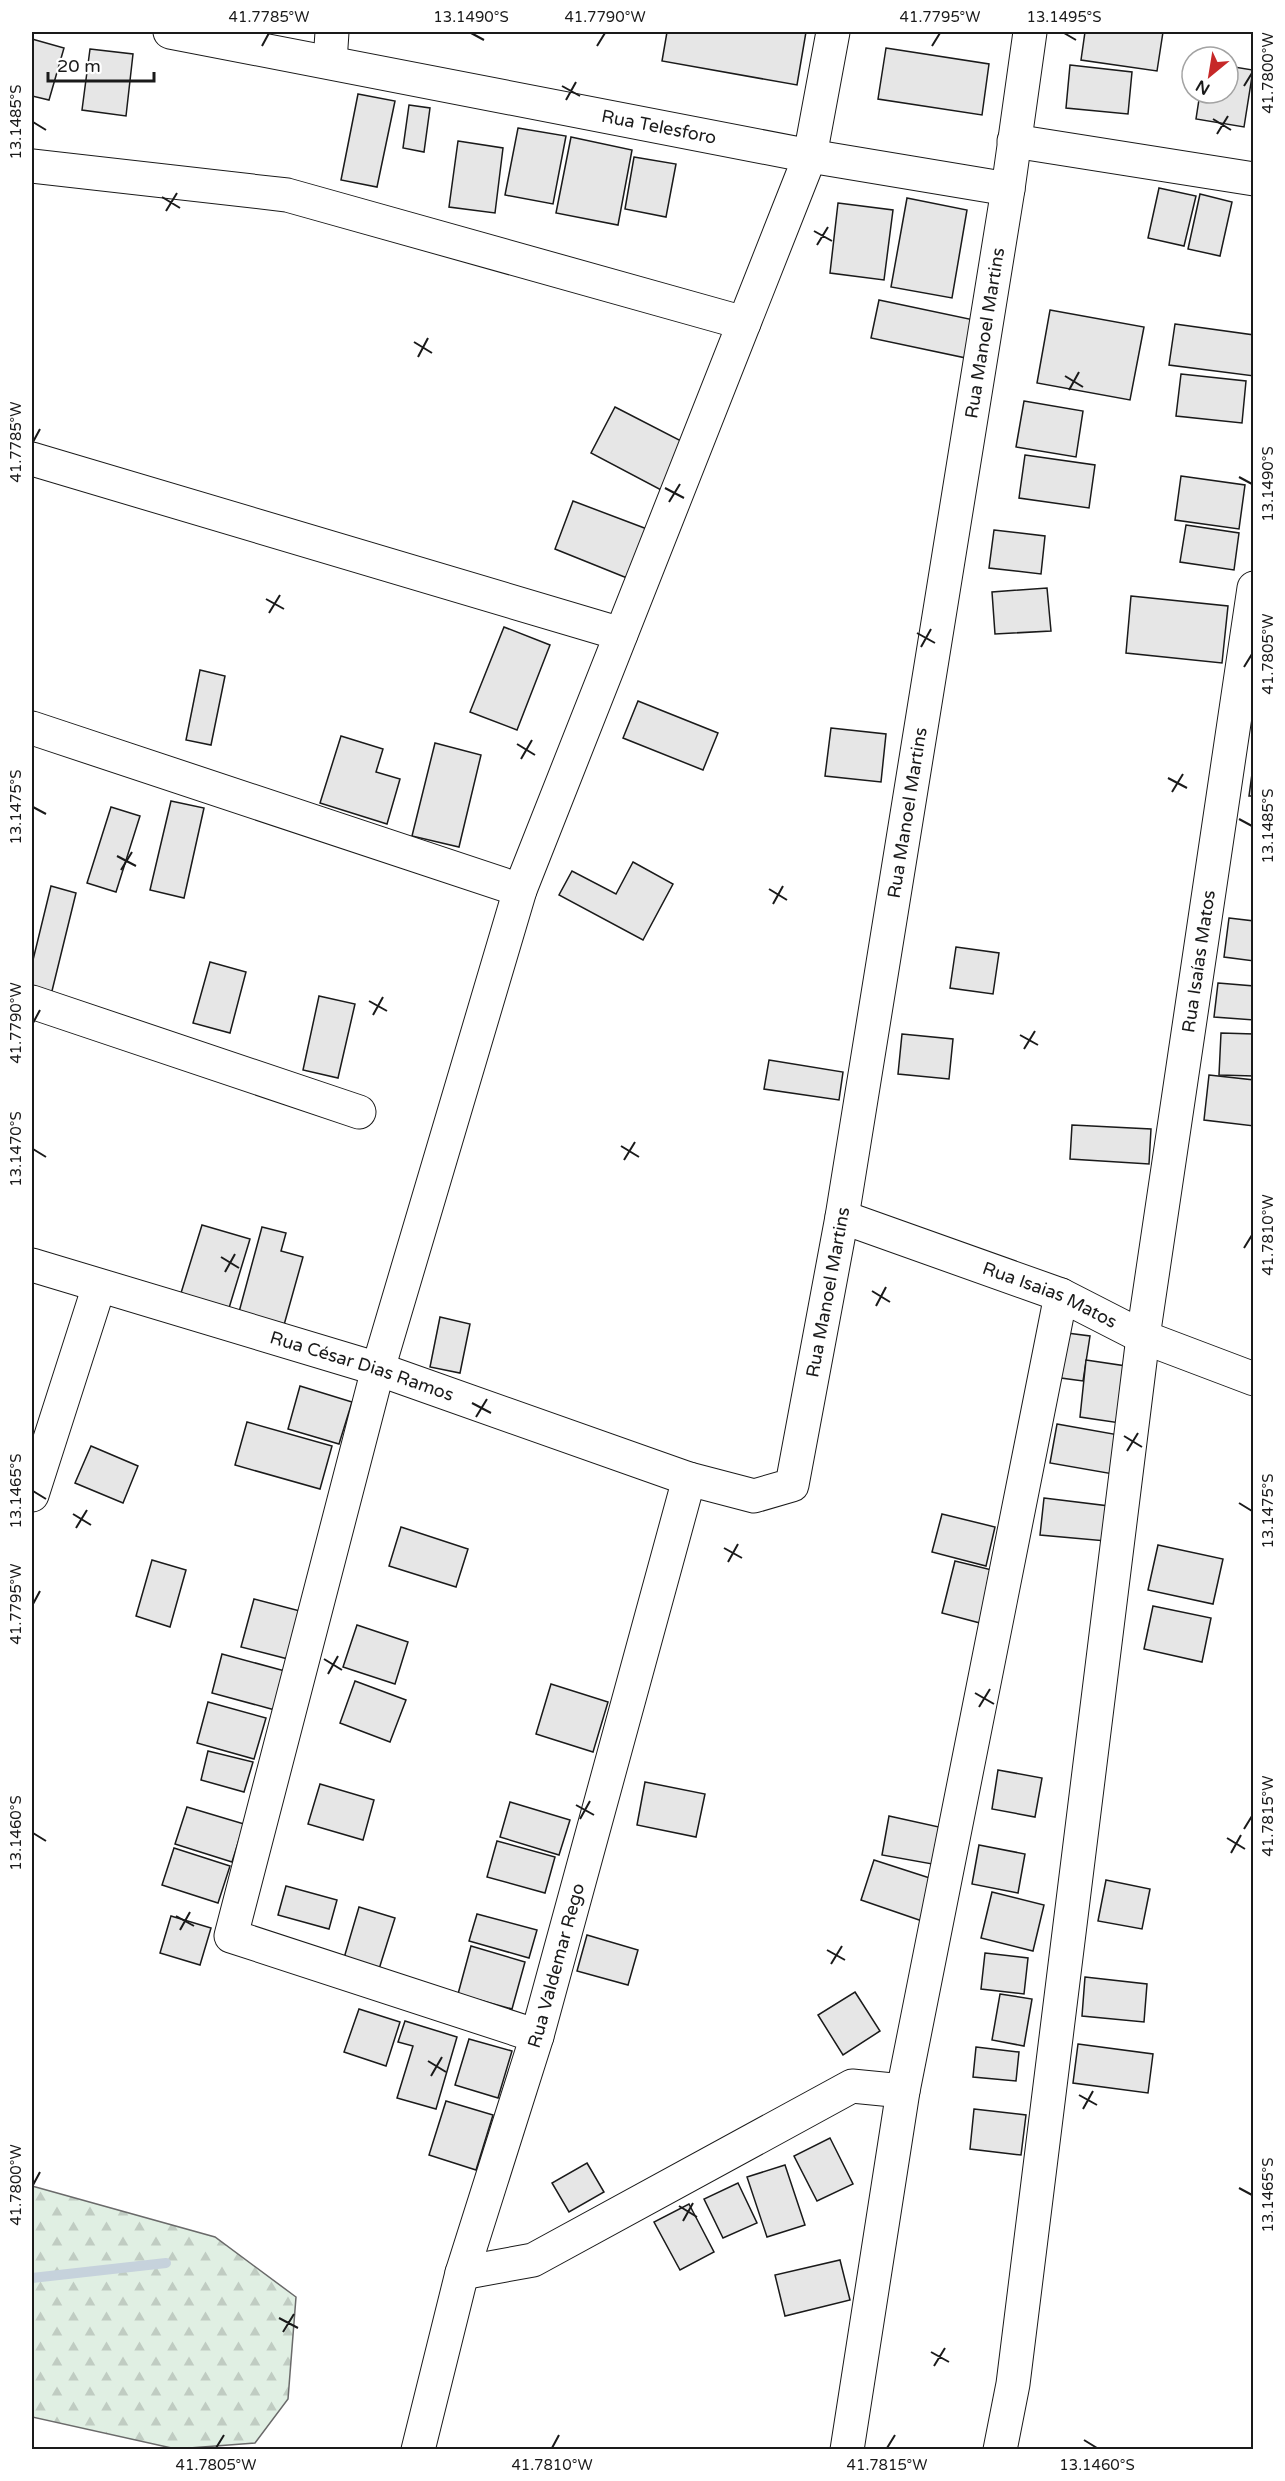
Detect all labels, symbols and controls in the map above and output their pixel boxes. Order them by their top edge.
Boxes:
text: 41.7785°W [229,8,309,26]
text: 13.1490°S [433,8,509,26]
text: 41.7790°W [564,8,646,26]
text: 41.7795°W [900,8,980,26]
text: 13.1495°S [1026,8,1102,26]
text: 41.7800°W [1259,32,1277,114]
scale bar [48,45,154,83]
north arrow [1180,45,1240,105]
text: 20 m [57,55,101,77]
text: N [1192,75,1214,99]
text: 13.1485°S [7,84,25,160]
street label: Rua Telesforo [599,105,718,149]
street label: Rua Manoel Martins [960,246,1009,420]
text: 41.7785°W [7,402,25,482]
text: 13.1490°S [1259,446,1277,522]
text: 41.7805°W [1259,614,1277,694]
street label: Rua Manoel Martins [883,726,932,900]
text: 13.1475°S [7,769,25,845]
text: 13.1485°S [1259,788,1277,864]
street label: Rua Isaías Matos [1177,889,1220,1034]
text: 41.7790°W [7,982,25,1064]
text: 13.1470°S [7,1111,25,1187]
text: 41.7810°W [1259,1194,1277,1276]
street label: Rua Manoel Martins [801,1206,854,1379]
street label: Rua Isaias Matos [980,1257,1121,1333]
street label: Rua César Dias Ramos [267,1326,457,1406]
text: 13.1465°S [7,1453,25,1529]
text: 13.1475°S [1259,1473,1277,1549]
text: 41.7795°W [7,1564,25,1644]
text: 41.7815°W [1259,1776,1277,1856]
text: 13.1460°S [7,1795,25,1871]
street label: Rua Valdemar Rego [523,1881,589,2051]
text: 41.7800°W [7,2144,25,2226]
text: 13.1465°S [1259,2157,1277,2233]
text: 41.7805°W [176,2456,256,2474]
text: 41.7810°W [511,2456,593,2474]
text: 41.7815°W [847,2456,927,2474]
text: 13.1460°S [1059,2456,1135,2474]

